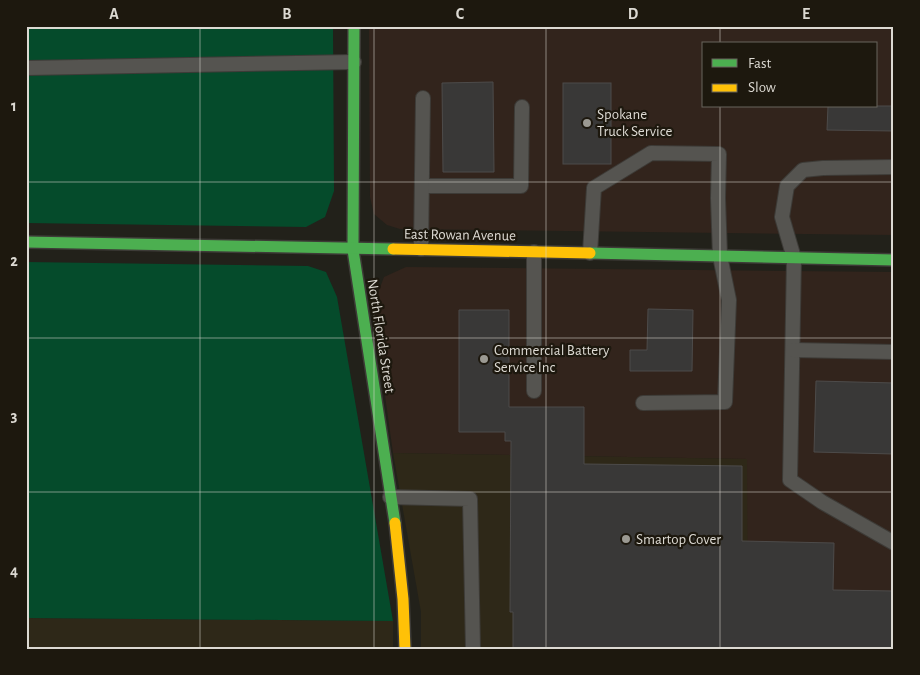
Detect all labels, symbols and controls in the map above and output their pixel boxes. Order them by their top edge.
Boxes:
text: A [109,6,119,22]
text: B [282,6,292,22]
text: C [456,6,465,22]
text: D [628,6,639,22]
text: E [802,6,810,22]
legend [702,42,878,108]
text: Fast [748,56,772,71]
text: Slow [748,80,776,95]
text: 1 [11,98,17,114]
place label: Spokane Truck Service [597,107,672,139]
marker: Spokane Truck Service [581,117,593,129]
street label: East Rowan Avenue [404,227,516,243]
text: 2 [10,253,18,269]
street label: North Florida Street [365,278,397,394]
place label: Commercial Battery Service Inc [494,343,610,375]
marker: Commercial Battery Service Inc [478,353,490,365]
text: 3 [11,408,18,424]
place label: Smartop Cover [636,532,721,547]
marker: Smartop Cover [620,533,632,545]
text: 4 [10,563,18,579]

